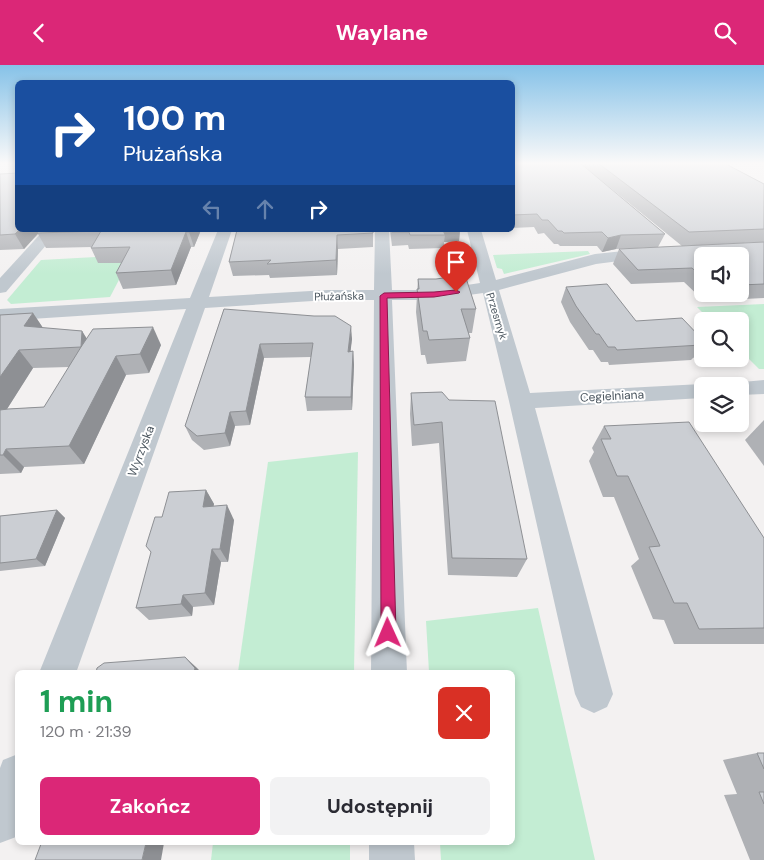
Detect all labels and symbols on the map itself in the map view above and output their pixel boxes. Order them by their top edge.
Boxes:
pin [435,241,477,292]
street label: Płużańska [314,289,364,303]
street label: Przesmyk [483,291,511,342]
street label: Cegielniana [580,386,644,406]
street label: Wyrzyska [124,423,158,479]
position arrow [361,606,413,658]

